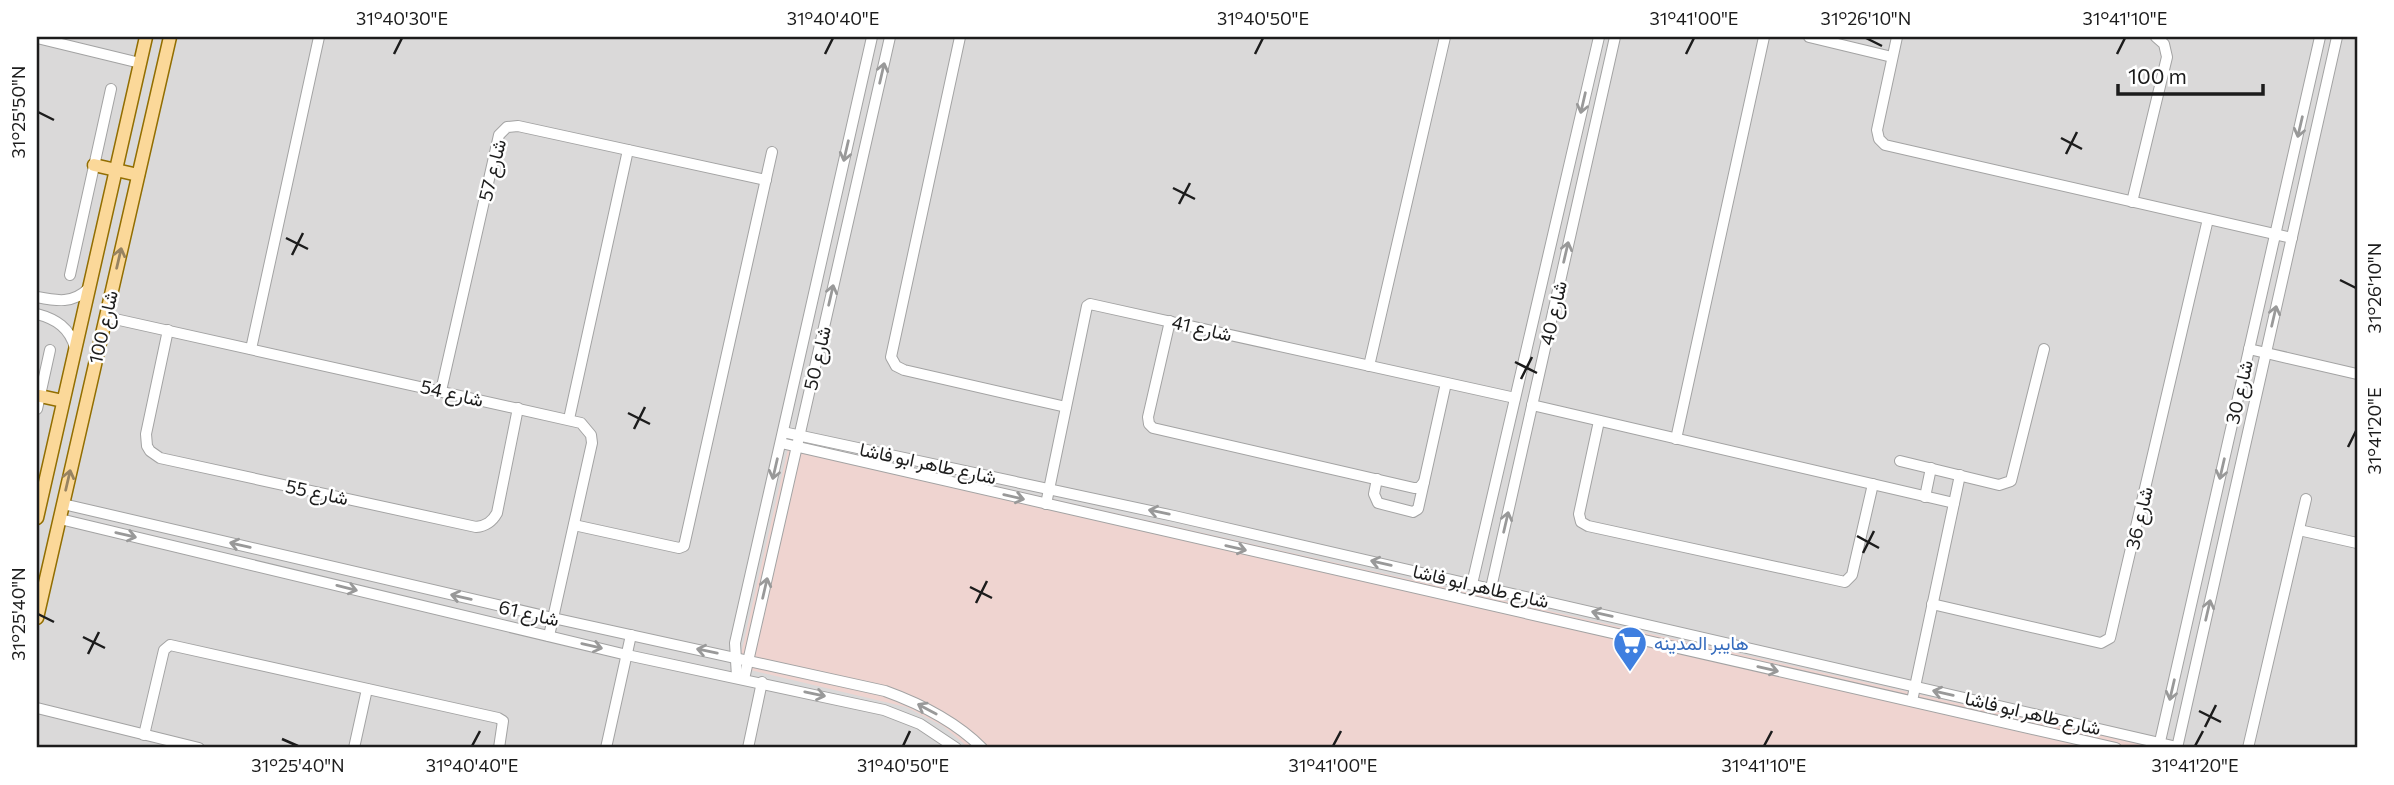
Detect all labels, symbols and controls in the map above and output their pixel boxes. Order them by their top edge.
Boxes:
text: 31°40'30"E [356,7,448,29]
text: 31°40'40"E [787,7,879,29]
text: 31°40'50"E [1217,7,1309,29]
text: 31°41'00"E [1649,7,1739,29]
text: 31°26'10"N [1821,7,1911,29]
text: 31°41'10"E [2083,7,2167,29]
scale bar [2118,52,2263,96]
one-way arrow [876,62,889,85]
text: 100 m [2128,63,2187,88]
text: 31°25'50"N [7,66,29,158]
one-way arrow [1576,91,1589,114]
one-way arrow [2292,115,2306,138]
street label: شارع 57 [473,137,512,204]
one-way arrow [839,139,852,162]
one-way arrow [1560,241,1574,264]
text: 31°26'10"N [2363,243,2385,333]
one-way arrow [113,247,126,270]
street label: شارع 40 [1534,278,1573,348]
one-way arrow [825,284,838,307]
street label: شارع 100 [83,288,124,366]
one-way arrow [2268,305,2281,328]
street label: شارع 41 [1169,309,1234,348]
street label: شارع 50 [798,324,837,393]
street label: شارع 30 [2220,358,2259,427]
street label: شارع 54 [418,374,486,413]
text: 31°41'20"E [2363,387,2385,475]
street label: شارع طاهر ابو فاشا [857,437,999,490]
one-way arrow [768,457,781,480]
one-way arrow [2215,457,2228,479]
one-way arrow [62,469,75,492]
street label: شارع 55 [283,474,351,511]
street label: شارع 36 [2120,484,2159,552]
one-way arrow [1002,491,1025,504]
one-way arrow [1148,505,1171,519]
one-way arrow [1500,511,1513,534]
one-way arrow [114,529,137,542]
one-way arrow [229,538,252,551]
one-way arrow [1224,541,1247,555]
one-way arrow [1370,556,1393,569]
street label: شارع طاهر ابو فاشا [1410,559,1551,614]
text: 31°25'40"N [7,567,29,661]
one-way arrow [759,578,772,600]
one-way arrow [335,581,358,595]
one-way arrow [450,590,473,603]
street label: شارع 61 [496,594,562,633]
one-way arrow [2201,599,2215,622]
one-way arrow [1591,607,1614,620]
supermarket icon: هايبر المدينه [1611,624,1649,673]
place label: هايبر المدينه [1654,631,1749,655]
one-way arrow [580,640,603,653]
one-way arrow [696,644,719,658]
one-way arrow [1756,663,1779,677]
one-way arrow [2165,678,2178,701]
one-way arrow [1933,686,1955,699]
street label: شارع طاهر ابو فاشا [1962,686,2103,741]
one-way arrow [803,688,826,701]
one-way arrow [917,701,938,715]
text: 31°25'40"N [251,754,345,776]
text: 31°40'40"E [426,754,518,776]
text: 31°40'50"E [857,754,949,776]
text: 31°41'00"E [1288,754,1378,776]
text: 31°41'10"E [1722,754,1806,776]
text: 31°41'20"E [2151,754,2239,776]

